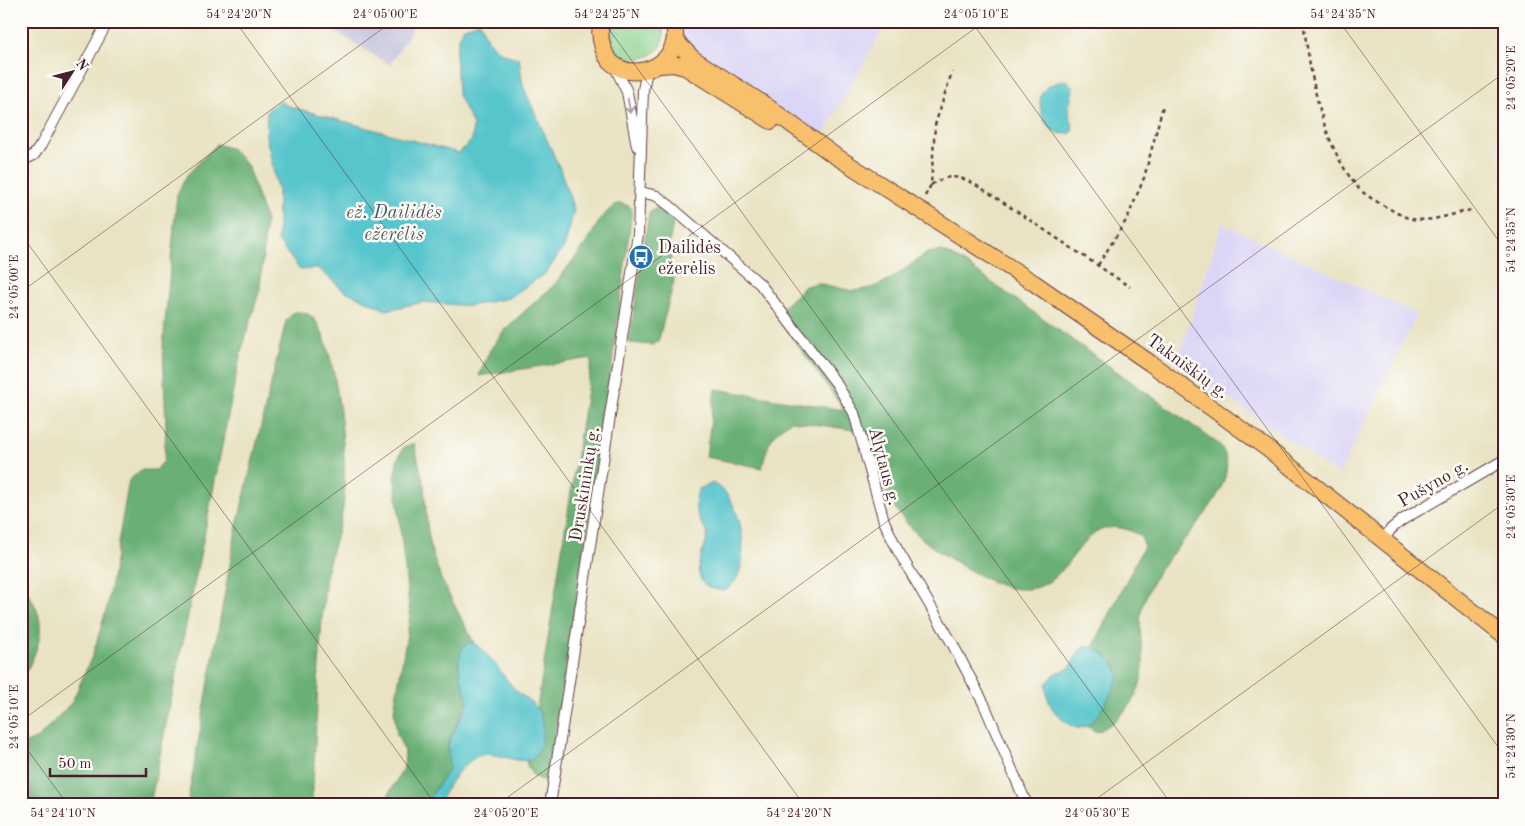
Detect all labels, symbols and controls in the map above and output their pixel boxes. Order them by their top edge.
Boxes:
text: 54°24'20"N [206,8,272,21]
text: 24°05'00"E [353,8,417,21]
text: 54°24'25"N [574,8,640,21]
text: 24°05'10"E [944,8,1008,21]
text: 54°24'35"N [1310,8,1376,21]
text: 24°05'20"E [1505,46,1518,110]
north arrow [48,48,98,98]
text: N [73,57,91,74]
one-way arrow [625,98,635,114]
water label: ež. Dailidės ežerėlis [346,204,442,245]
text: 54°24'35"N [1505,207,1518,273]
place label: Dailidės ežerėlis [658,239,721,278]
bus stop icon: Dailidės ežerėlis [628,244,654,270]
text: 24°05'00"E [8,255,21,319]
street label: Takniškių g. [1143,331,1232,402]
street label: Druskininkų g. [567,425,603,543]
street label: Alytaus g. [865,425,903,508]
street label: Pušyno g. [1395,457,1472,511]
text: 24°05'30"E [1505,475,1518,539]
text: 24°05'10"E [8,685,21,749]
text: 54°24'30"N [1505,713,1518,779]
scale bar [50,746,146,778]
text: 50 m [58,757,92,772]
text: 54°24'10"N [30,807,96,820]
text: 24°05'20"E [474,807,538,820]
text: 54°24'20"N [766,807,832,820]
text: 24°05'30"E [1065,807,1129,820]

